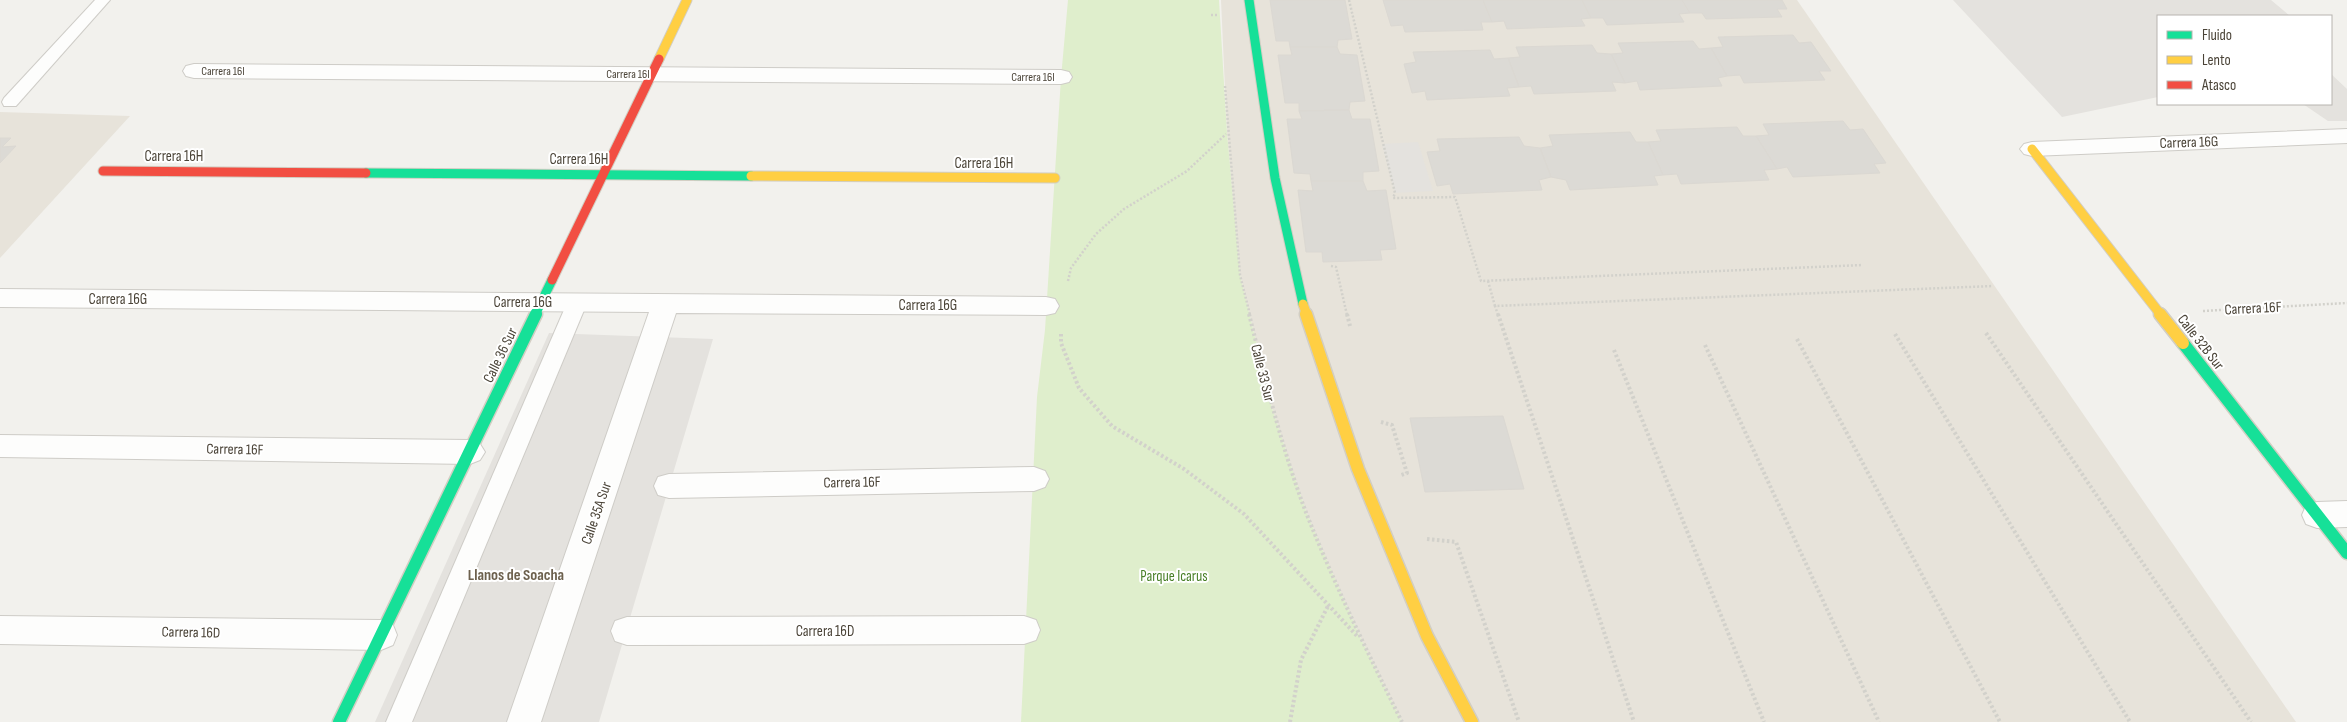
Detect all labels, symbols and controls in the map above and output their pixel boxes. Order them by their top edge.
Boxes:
legend [2157,15,2332,105]
text: Fluido [2202,26,2232,45]
text: Lento [2202,51,2231,70]
street label: Carrera 16I [201,64,245,79]
street label: Carrera 16I [606,67,650,82]
street label: Carrera 16I [1011,70,1055,85]
text: Atasco [2201,76,2236,95]
street label: Carrera 16G [2159,132,2219,153]
street label: Carrera 16H [145,147,203,166]
street label: Carrera 16H [550,150,608,169]
street label: Carrera 16H [955,154,1013,173]
street label: Carrera 16G [89,290,147,309]
street label: Carrera 16G [494,293,552,312]
street label: Carrera 16G [899,296,957,315]
street label: Carrera 16F [2224,298,2282,319]
street label: Calle 32B Sur [2173,311,2229,374]
street label: Calle 36 Sur [479,324,522,386]
street label: Calle 33 Sur [1246,342,1279,405]
street label: Carrera 16F [206,440,264,459]
street label: Carrera 16F [823,473,881,492]
street label: Calle 35A Sur [577,479,616,547]
district label: Llanos de Soacha [468,566,564,585]
park label: Parque Icarus [1140,567,1208,586]
street label: Carrera 16D [162,622,220,643]
street label: Carrera 16D [796,622,854,641]

